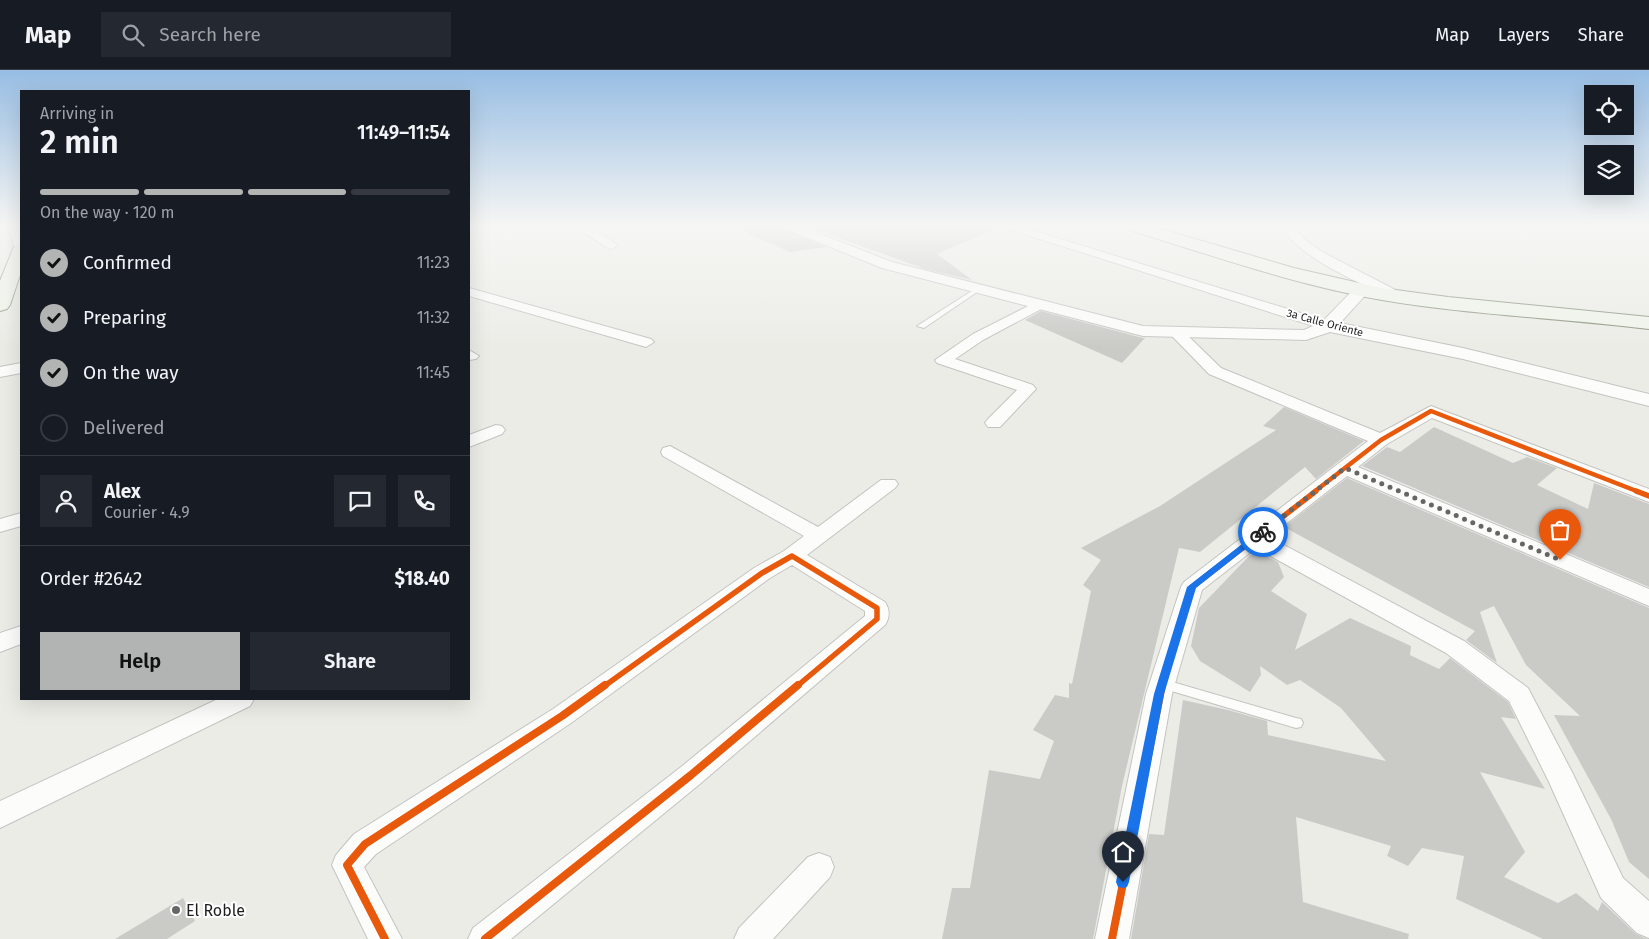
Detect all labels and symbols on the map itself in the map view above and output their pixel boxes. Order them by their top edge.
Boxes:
street label: 3a Calle Oriente [1285,307,1365,339]
courier [1238,507,1288,557]
pin [1539,509,1581,560]
pin [1102,831,1144,882]
place label: El Roble [186,901,245,920]
marker: El Roble [170,904,182,916]

